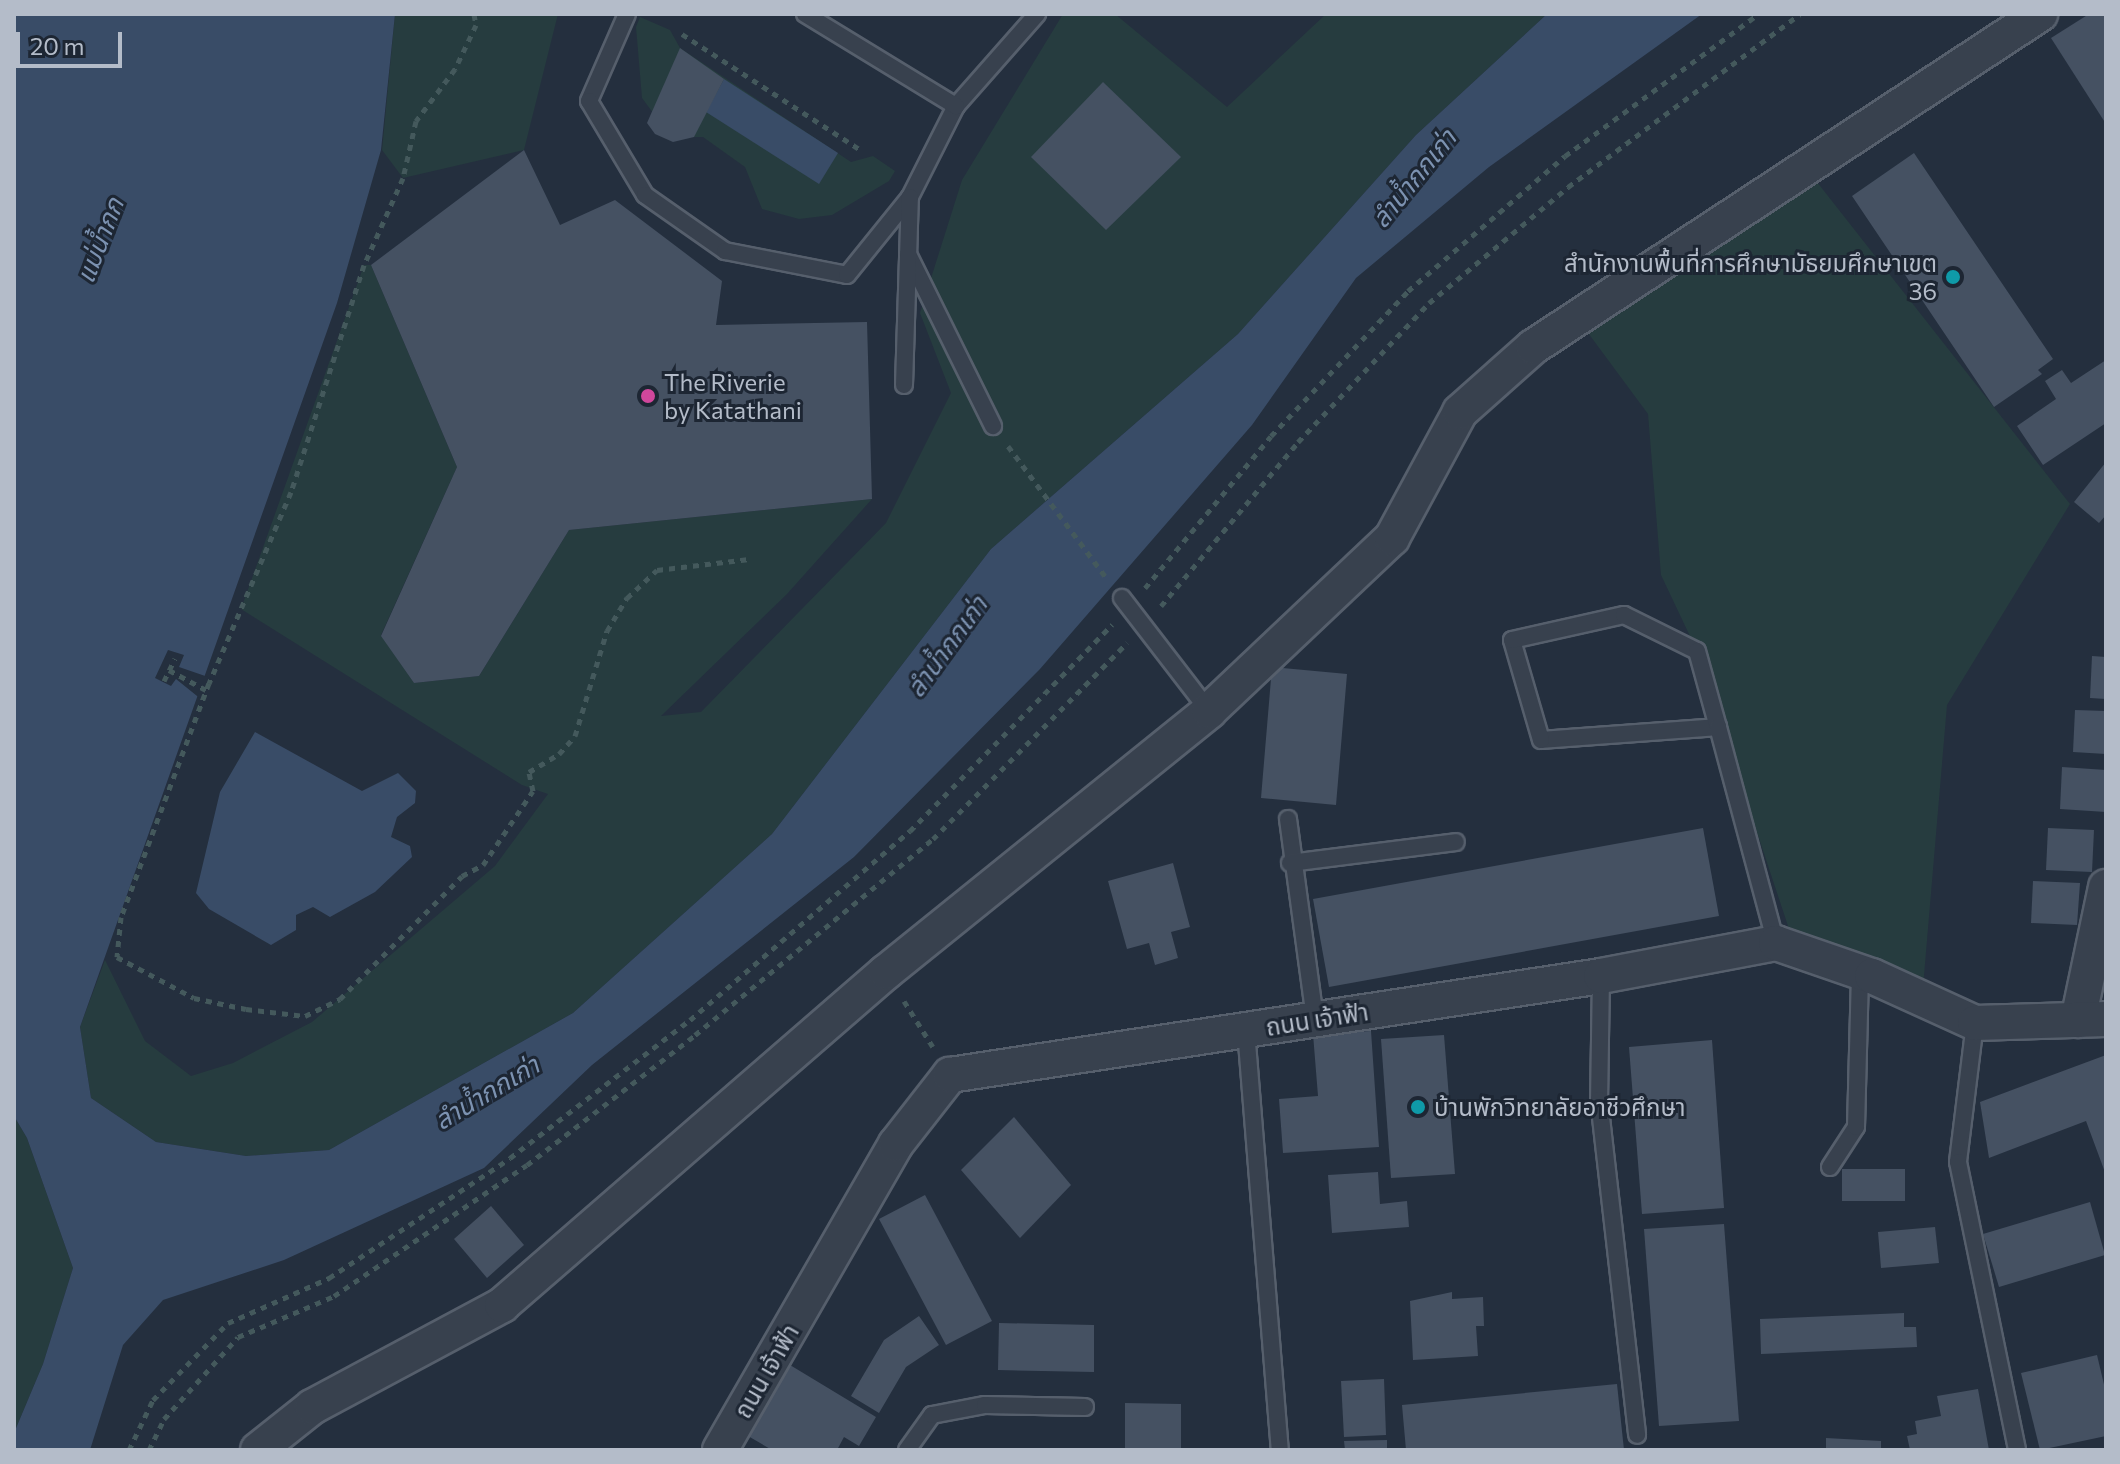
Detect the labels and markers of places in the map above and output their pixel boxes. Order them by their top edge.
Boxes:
place label: สำนักงานพื้นที่การศึกษามัธยมศึกษาเขต 36 [1564,249,1937,305]
marker: สำนักงานพื้นที่การศึกษามัธยมศึกษาเขต 36 [1944,268,1962,286]
place label: The Riverie by Katathani [664,368,802,424]
marker: The Riverie by Katathani [639,387,657,405]
place label: บ้านพักวิทยาลัยอาชีวศึกษา [1434,1093,1686,1121]
marker: บ้านพักวิทยาลัยอาชีวศึกษา [1409,1098,1427,1116]

